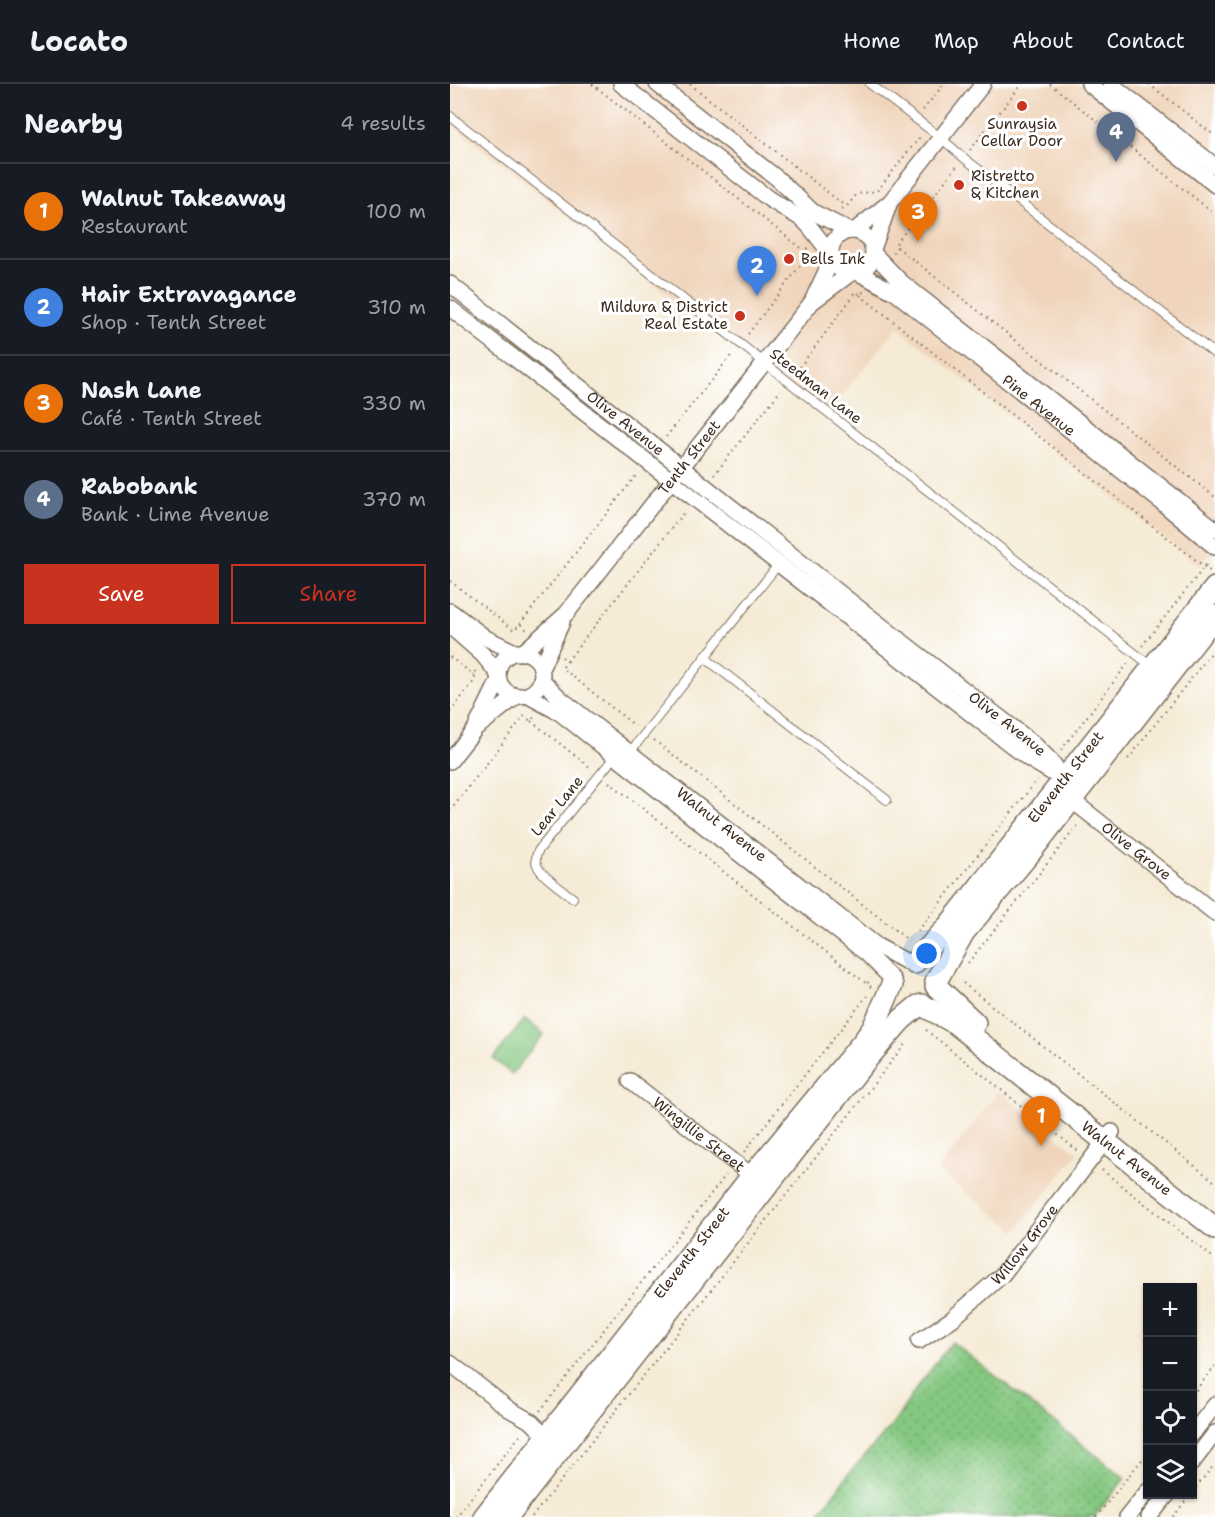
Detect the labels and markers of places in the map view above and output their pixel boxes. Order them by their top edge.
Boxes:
marker: Sunraysia Cellar Door [1015,99,1029,113]
pin: 4 [1096,112,1136,162]
place label: Sunraysia Cellar Door [981,114,1063,151]
place label: Ristretto & Kitchen [971,166,1039,203]
marker: Ristretto & Kitchen [952,178,966,192]
pin: 3 [898,192,938,242]
pin: 2 [738,246,776,296]
place label: Bells Ink [801,249,865,269]
marker: Bells Ink [782,252,796,266]
place label: Mildura & District Real Estate [601,297,728,334]
marker: Mildura & District Real Estate [733,309,747,323]
pin: 1 [1022,1096,1060,1146]

